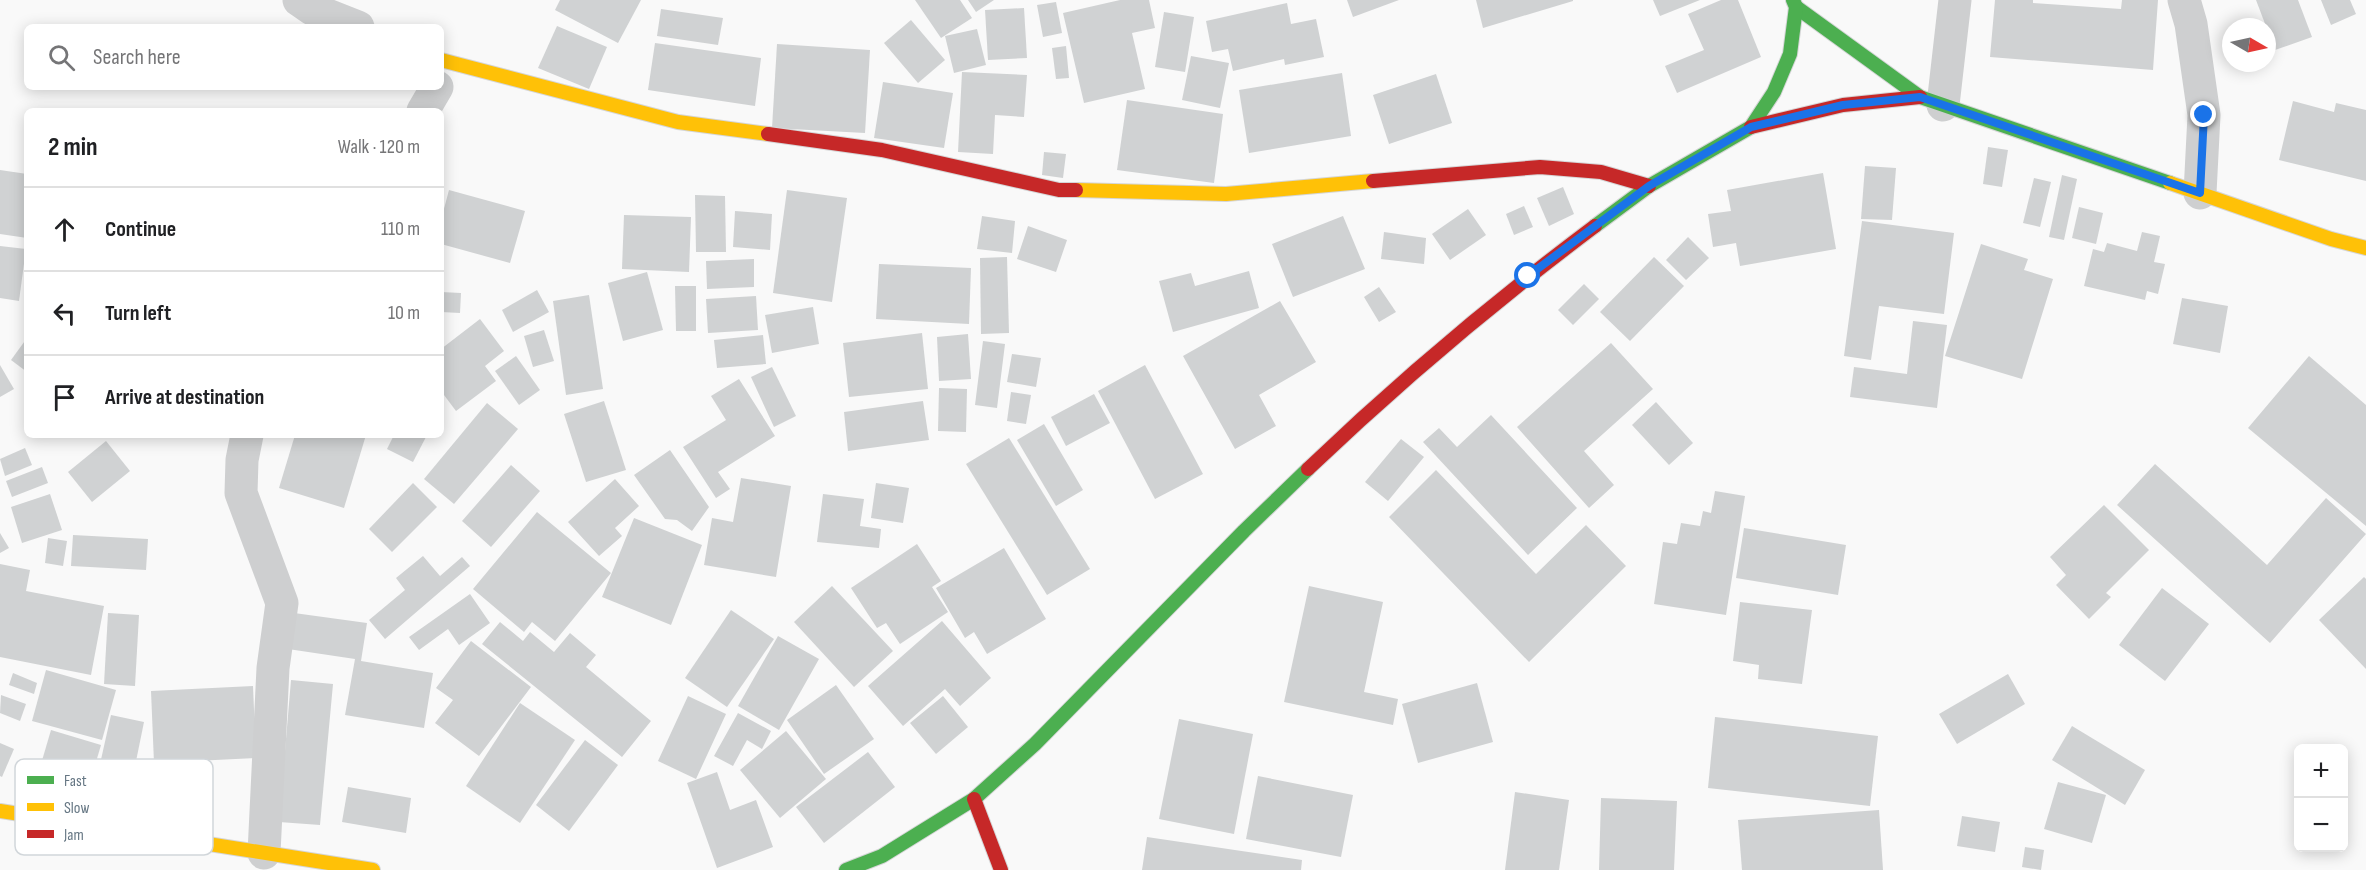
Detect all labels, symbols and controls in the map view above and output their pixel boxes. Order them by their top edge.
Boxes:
north arrow [2222,18,2276,72]
search box [24,24,444,90]
icon: search [45,41,78,74]
text: Search here [93,44,180,71]
route end [2190,101,2216,127]
text: 2 min [48,132,98,163]
text: Walk · 120 m [338,135,420,159]
icon: ahead [48,213,81,246]
text: Continue [105,216,176,243]
text: 110 m [381,217,420,241]
route start [1514,262,1540,288]
icon: left [48,297,81,330]
text: Turn left [105,300,171,327]
text: 10 m [388,301,420,325]
icon: arrive [48,381,81,414]
text: Arrive at destination [105,384,264,411]
map controls [2294,744,2348,852]
button: + [2294,744,2348,798]
legend [15,759,213,855]
text: Fast [64,772,87,791]
button: − [2294,798,2348,852]
text: Slow [64,799,89,818]
text: Jam [63,826,84,845]

